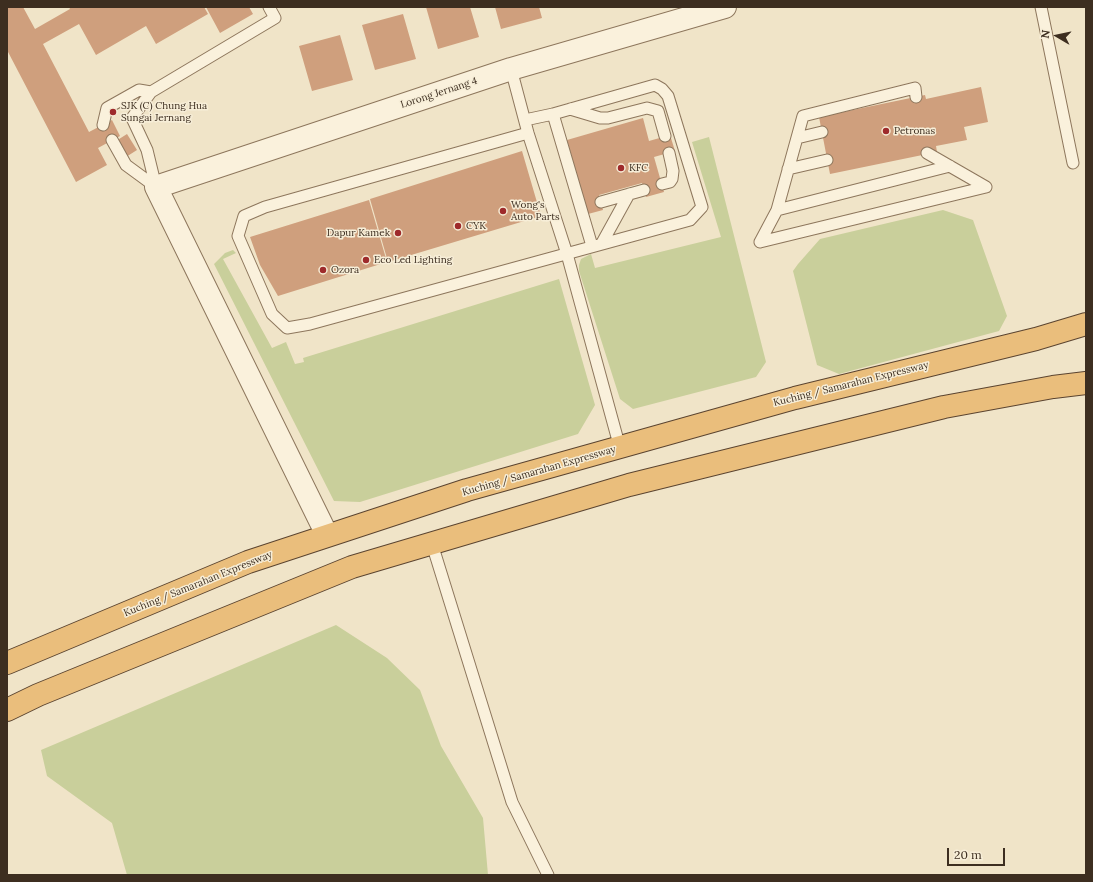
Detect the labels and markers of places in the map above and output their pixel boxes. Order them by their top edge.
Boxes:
place label: SJK (C) Chung Hua Sungai Jernang [121,100,207,124]
marker: SJK (C) Chung Hua Sungai Jernang [108,107,118,117]
place label: Petronas [894,125,935,137]
marker: Petronas [881,126,891,136]
place label: KFC [629,162,648,174]
marker: KFC [616,163,626,173]
place label: Wong's Auto Parts [511,199,560,222]
marker: Wong's Auto Parts [498,206,508,216]
place label: CYK [466,220,486,232]
marker: CYK [453,221,463,231]
place label: Dapur Kamek [327,227,390,239]
marker: Dapur Kamek [393,228,403,238]
place label: Eco Led Lighting [374,254,452,266]
marker: Eco Led Lighting [361,255,371,265]
place label: Ozora [331,264,359,276]
marker: Ozora [318,265,328,275]

